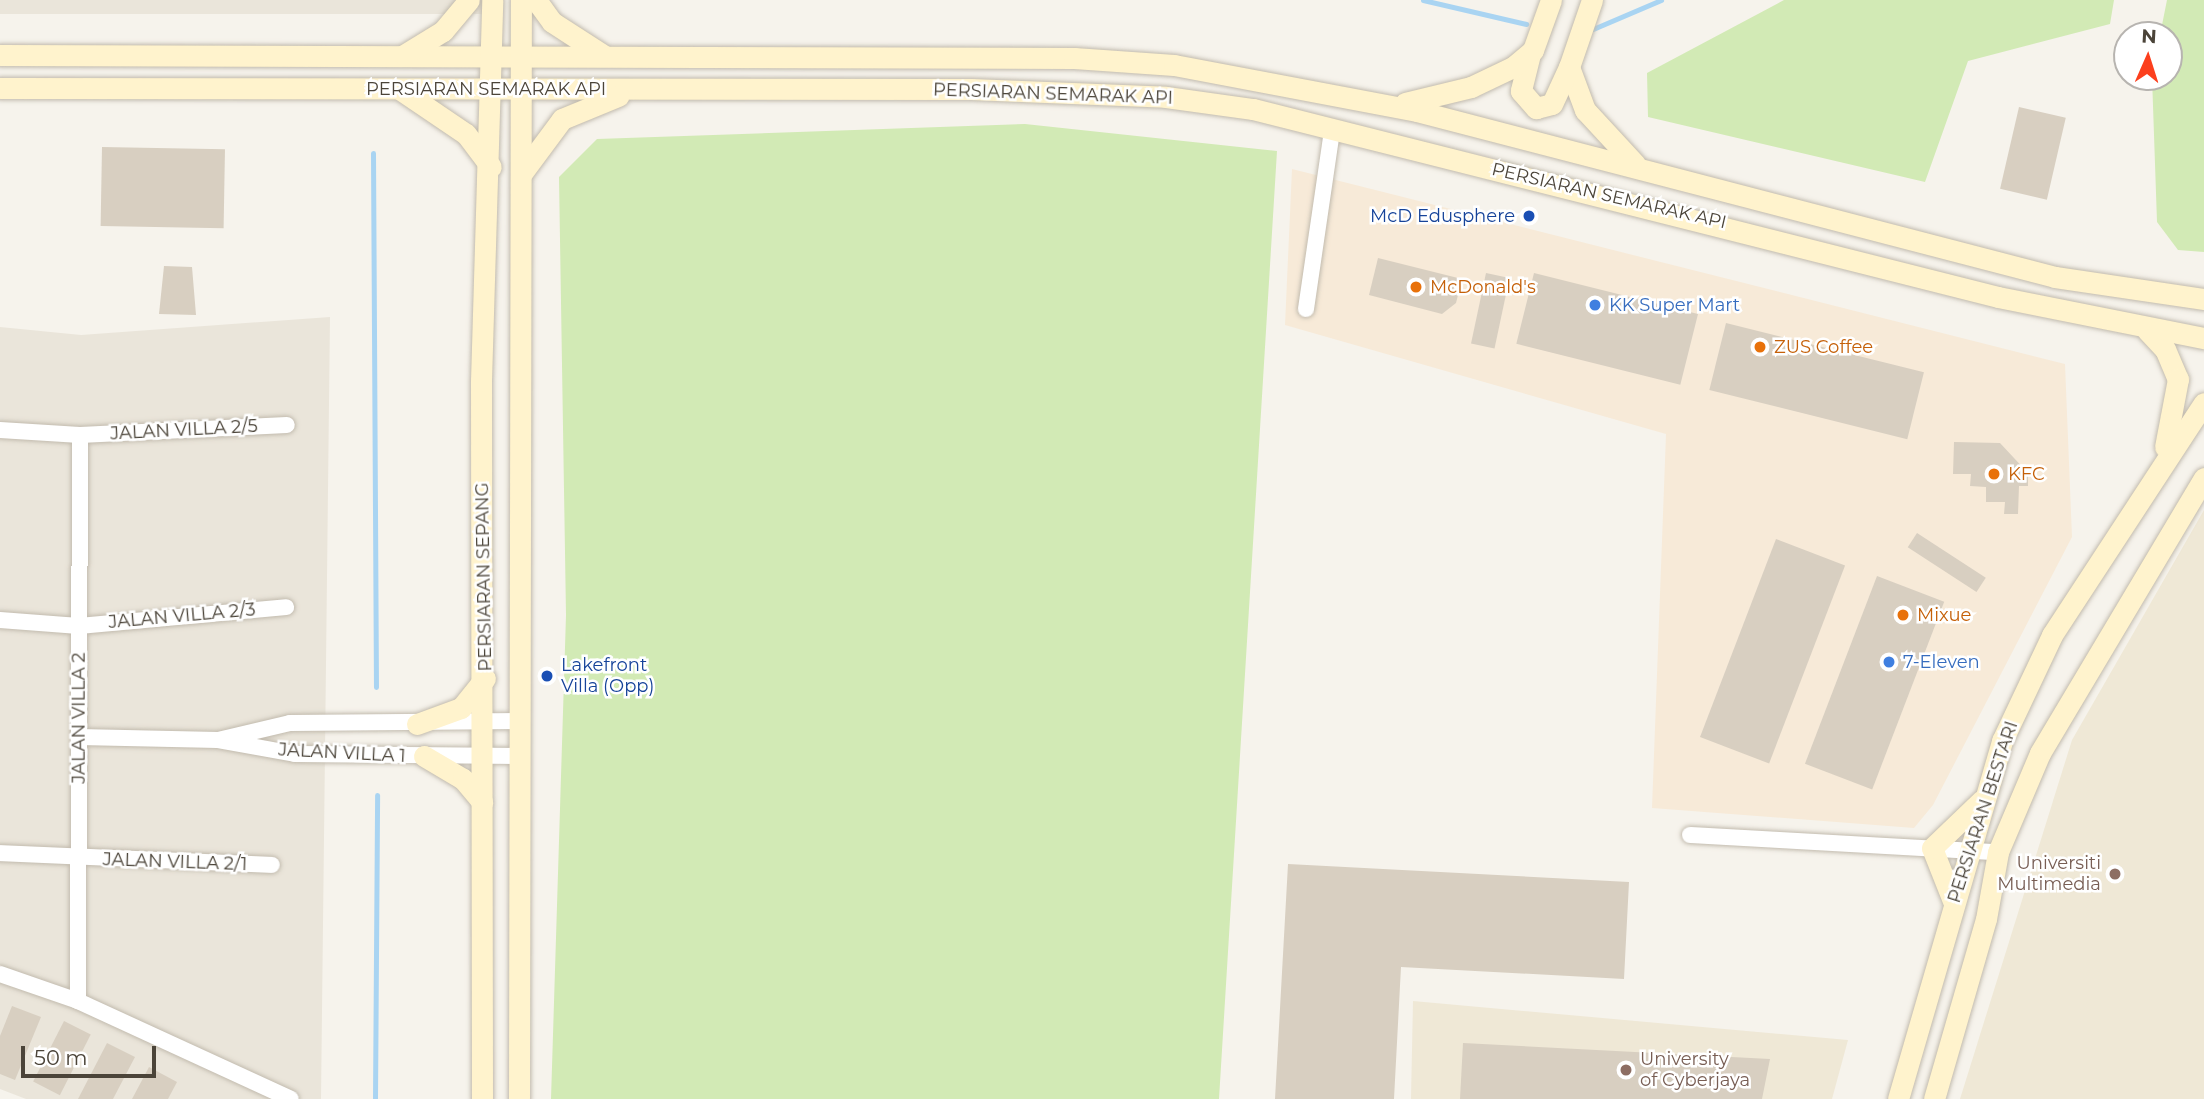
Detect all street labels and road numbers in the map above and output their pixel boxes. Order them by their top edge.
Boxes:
street label: PERSIARAN SEMARAK API [366,78,606,100]
street label: PERSIARAN SEMARAK API [933,79,1173,109]
street label: PERSIARAN SEMARAK API [1490,158,1728,234]
street label: JALAN VILLA 2/5 [110,415,258,445]
street label: PERSIARAN SEPANG [472,482,496,672]
street label: JALAN VILLA 2/3 [108,599,256,633]
street label: JALAN VILLA 2 [68,652,90,784]
street label: PERSIARAN BESTARI [1943,718,2023,906]
street label: JALAN VILLA 1 [278,739,406,767]
street label: JALAN VILLA 2/1 [102,849,248,875]

